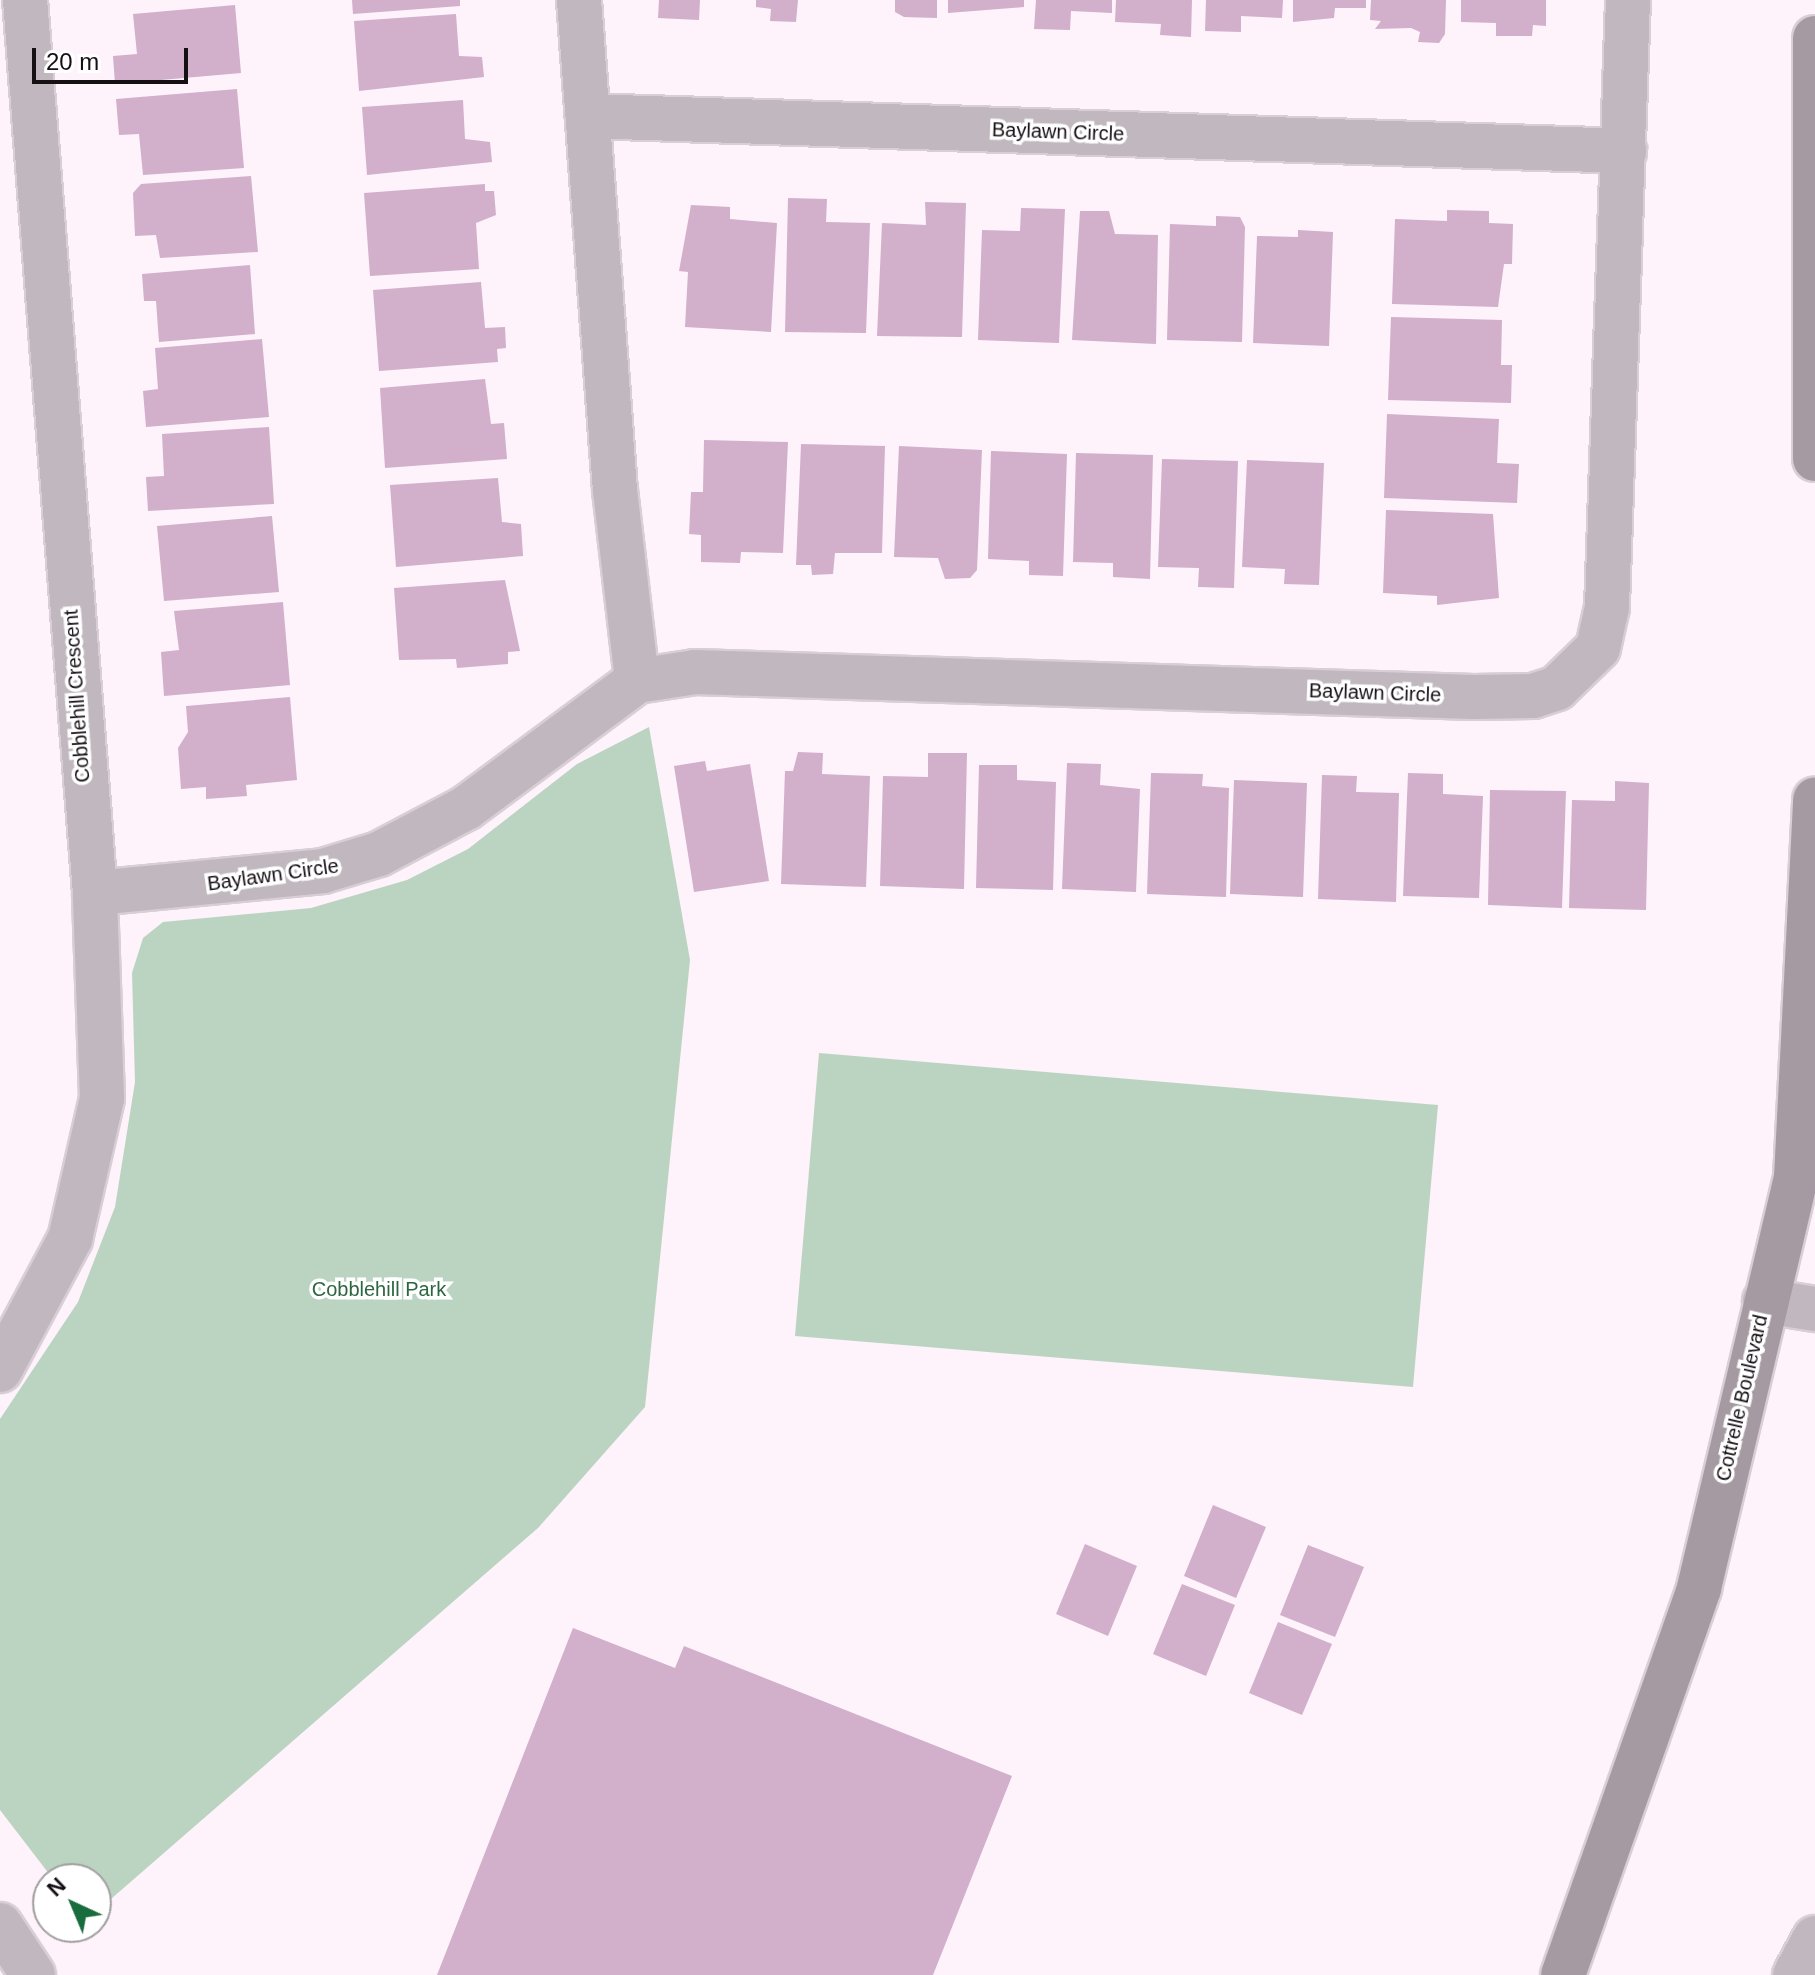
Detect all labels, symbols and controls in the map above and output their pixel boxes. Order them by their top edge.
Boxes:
scale bar [36,32,192,82]
text: 20 m [46,48,99,75]
street label: Baylawn Circle [991,118,1125,146]
street label: Cobblehill Crescent [59,609,95,783]
street label: Baylawn Circle [1308,679,1442,707]
street label: Baylawn Circle [206,854,340,896]
park label: Cobblehill Park [312,1277,446,1301]
street label: Cottrelle Boulevard [1711,1312,1773,1484]
north arrow [32,1863,112,1943]
text: N [42,1872,71,1901]

